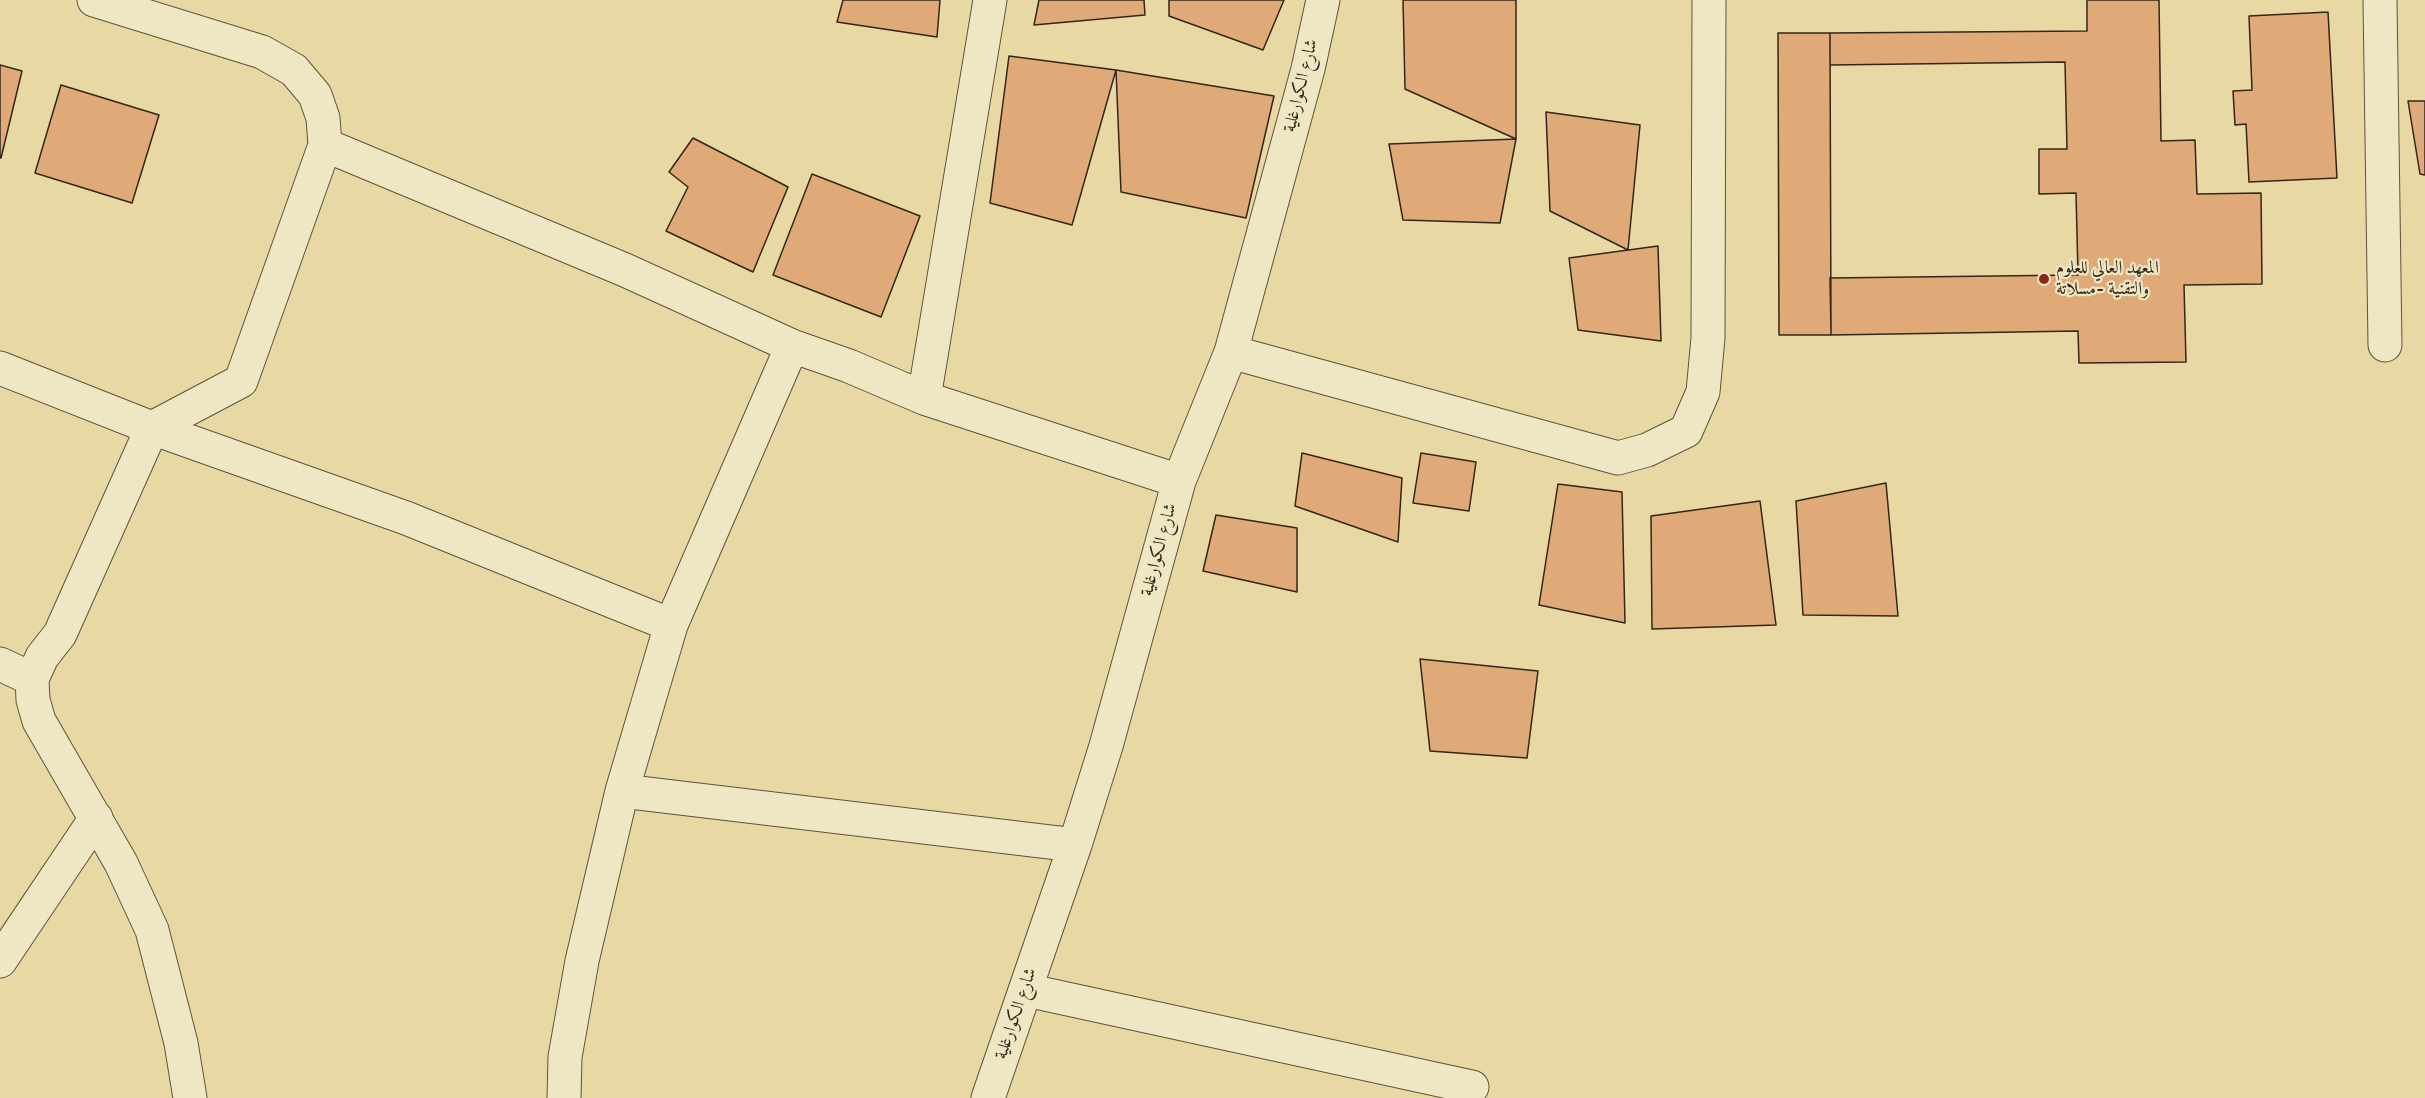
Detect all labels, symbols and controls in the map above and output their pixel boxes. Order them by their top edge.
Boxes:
street label: شارع الكوارغلية [1280,37,1324,135]
place label: المعهد العالي للعلوم والتقنية -مسلاتة [2056,258,2159,300]
marker: المعهد العالي للعلوم والتقنية -مسلاتة [2037,272,2051,286]
street label: شارع الكوارغلية [1137,501,1183,599]
street label: شارع الكوارغلية [991,965,1043,1063]

